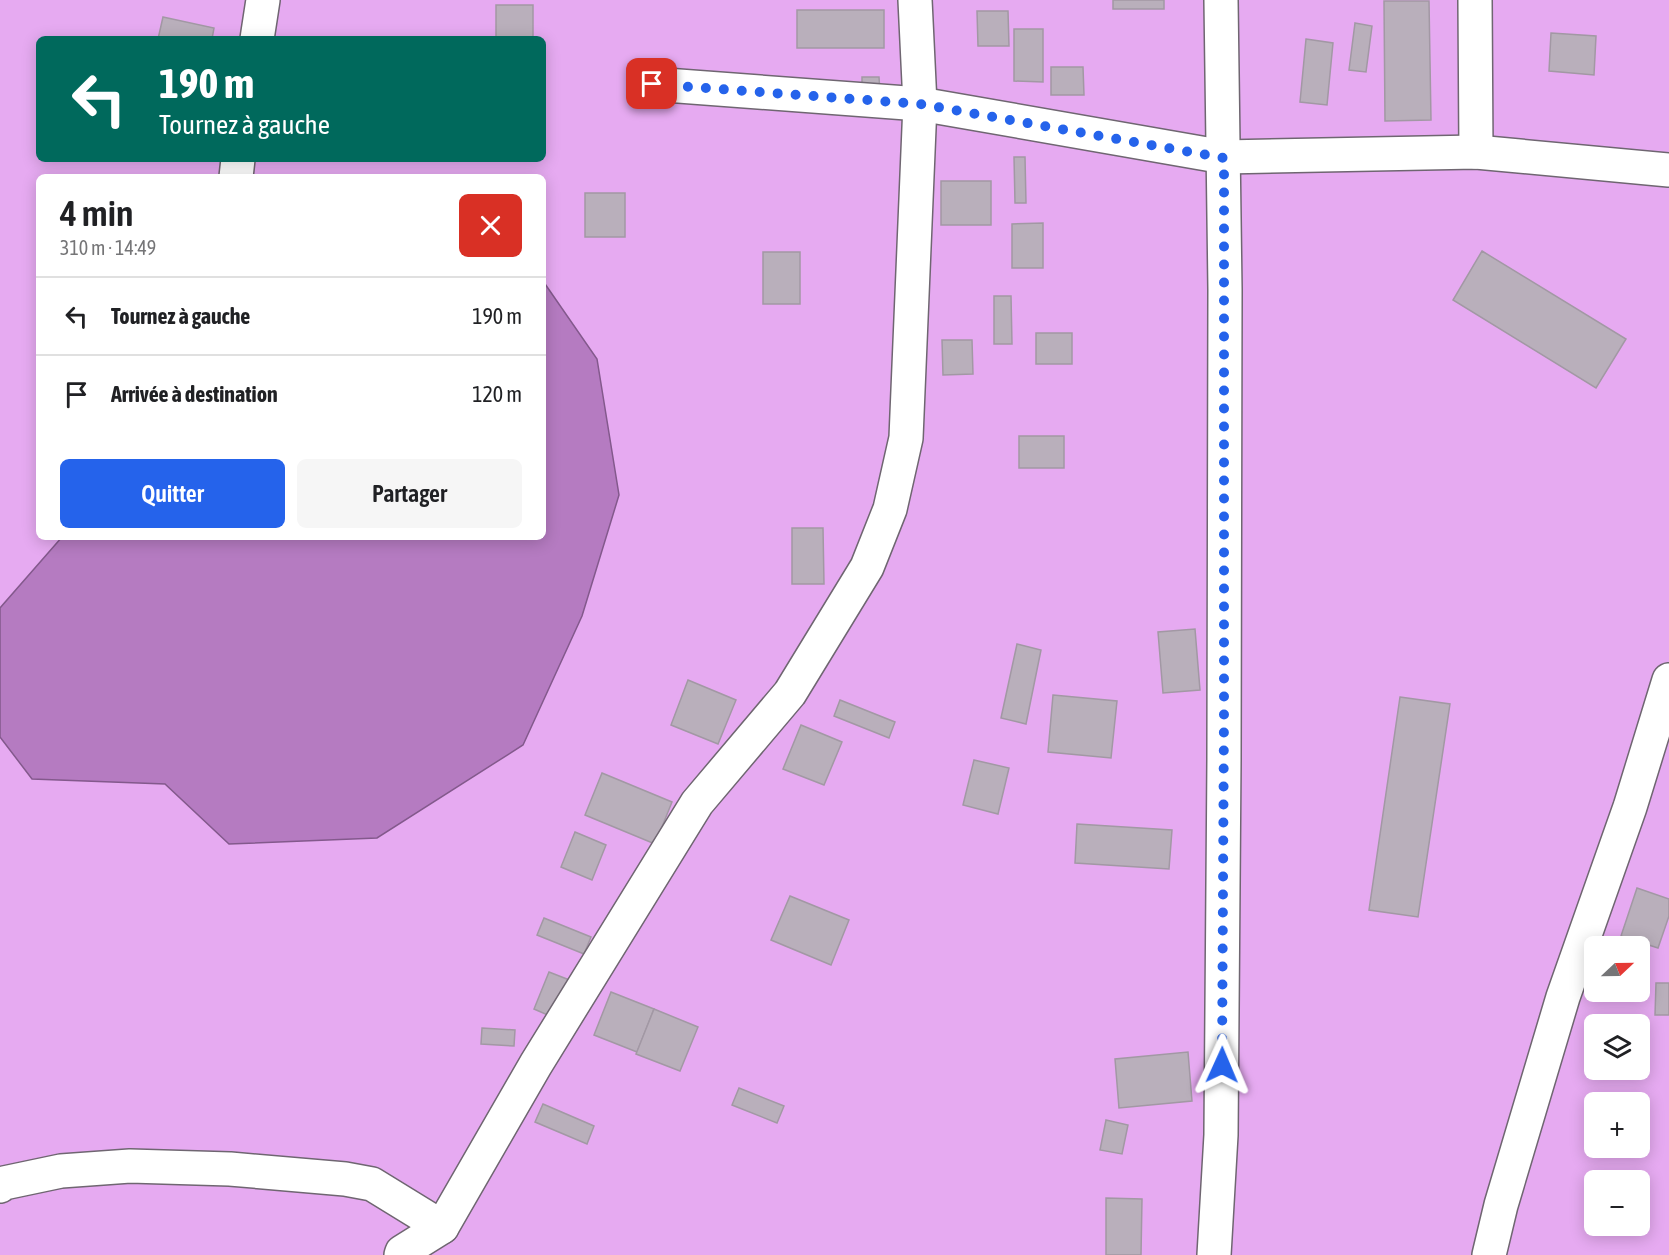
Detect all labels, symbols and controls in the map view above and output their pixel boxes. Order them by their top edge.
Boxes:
pin [626,58,677,109]
text: 190 m [159,59,254,107]
icon: left [60,60,138,138]
icon: arrive [635,67,668,100]
text: Tournez à gauche [159,109,330,140]
text: 4 min [60,192,134,234]
button: close [459,194,522,257]
text: 310 m · 14:49 [60,236,156,259]
icon: left [60,300,93,333]
text: Tournez à gauche [111,303,250,329]
text: 190 m [472,303,522,329]
icon: arrive [60,378,93,411]
text: Arrivée à destination [111,381,278,407]
text: 120 m [472,381,522,407]
button: Quitter [60,459,285,528]
button: Partager [297,459,522,528]
north arrow [1584,936,1650,1002]
map controls [1584,936,1650,1236]
button: layers [1584,1014,1650,1080]
position arrow [1190,1033,1254,1097]
button: + [1584,1092,1650,1158]
button: − [1584,1170,1650,1236]

